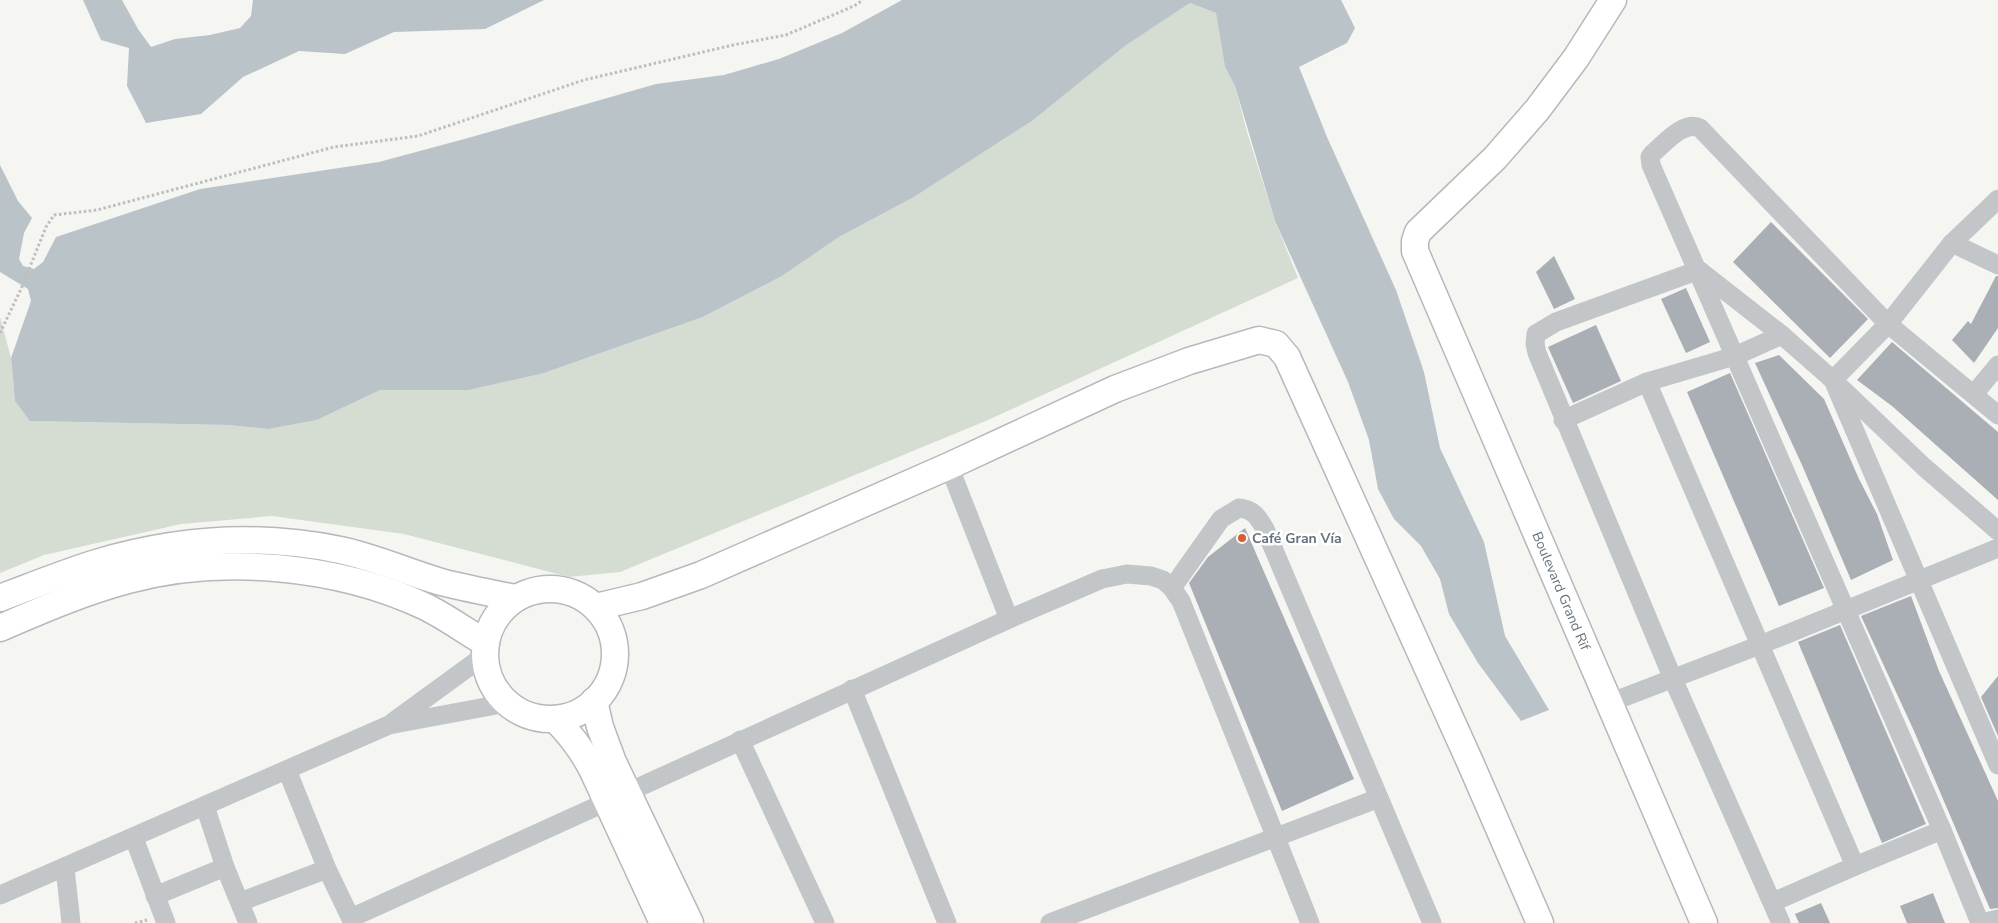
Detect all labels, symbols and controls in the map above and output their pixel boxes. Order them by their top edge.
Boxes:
place label: Café Gran Vía [1252,529,1342,548]
street label: Boulevard Grand Rif [1527,529,1595,654]
marker: Café Gran Vía [1236,532,1248,544]

